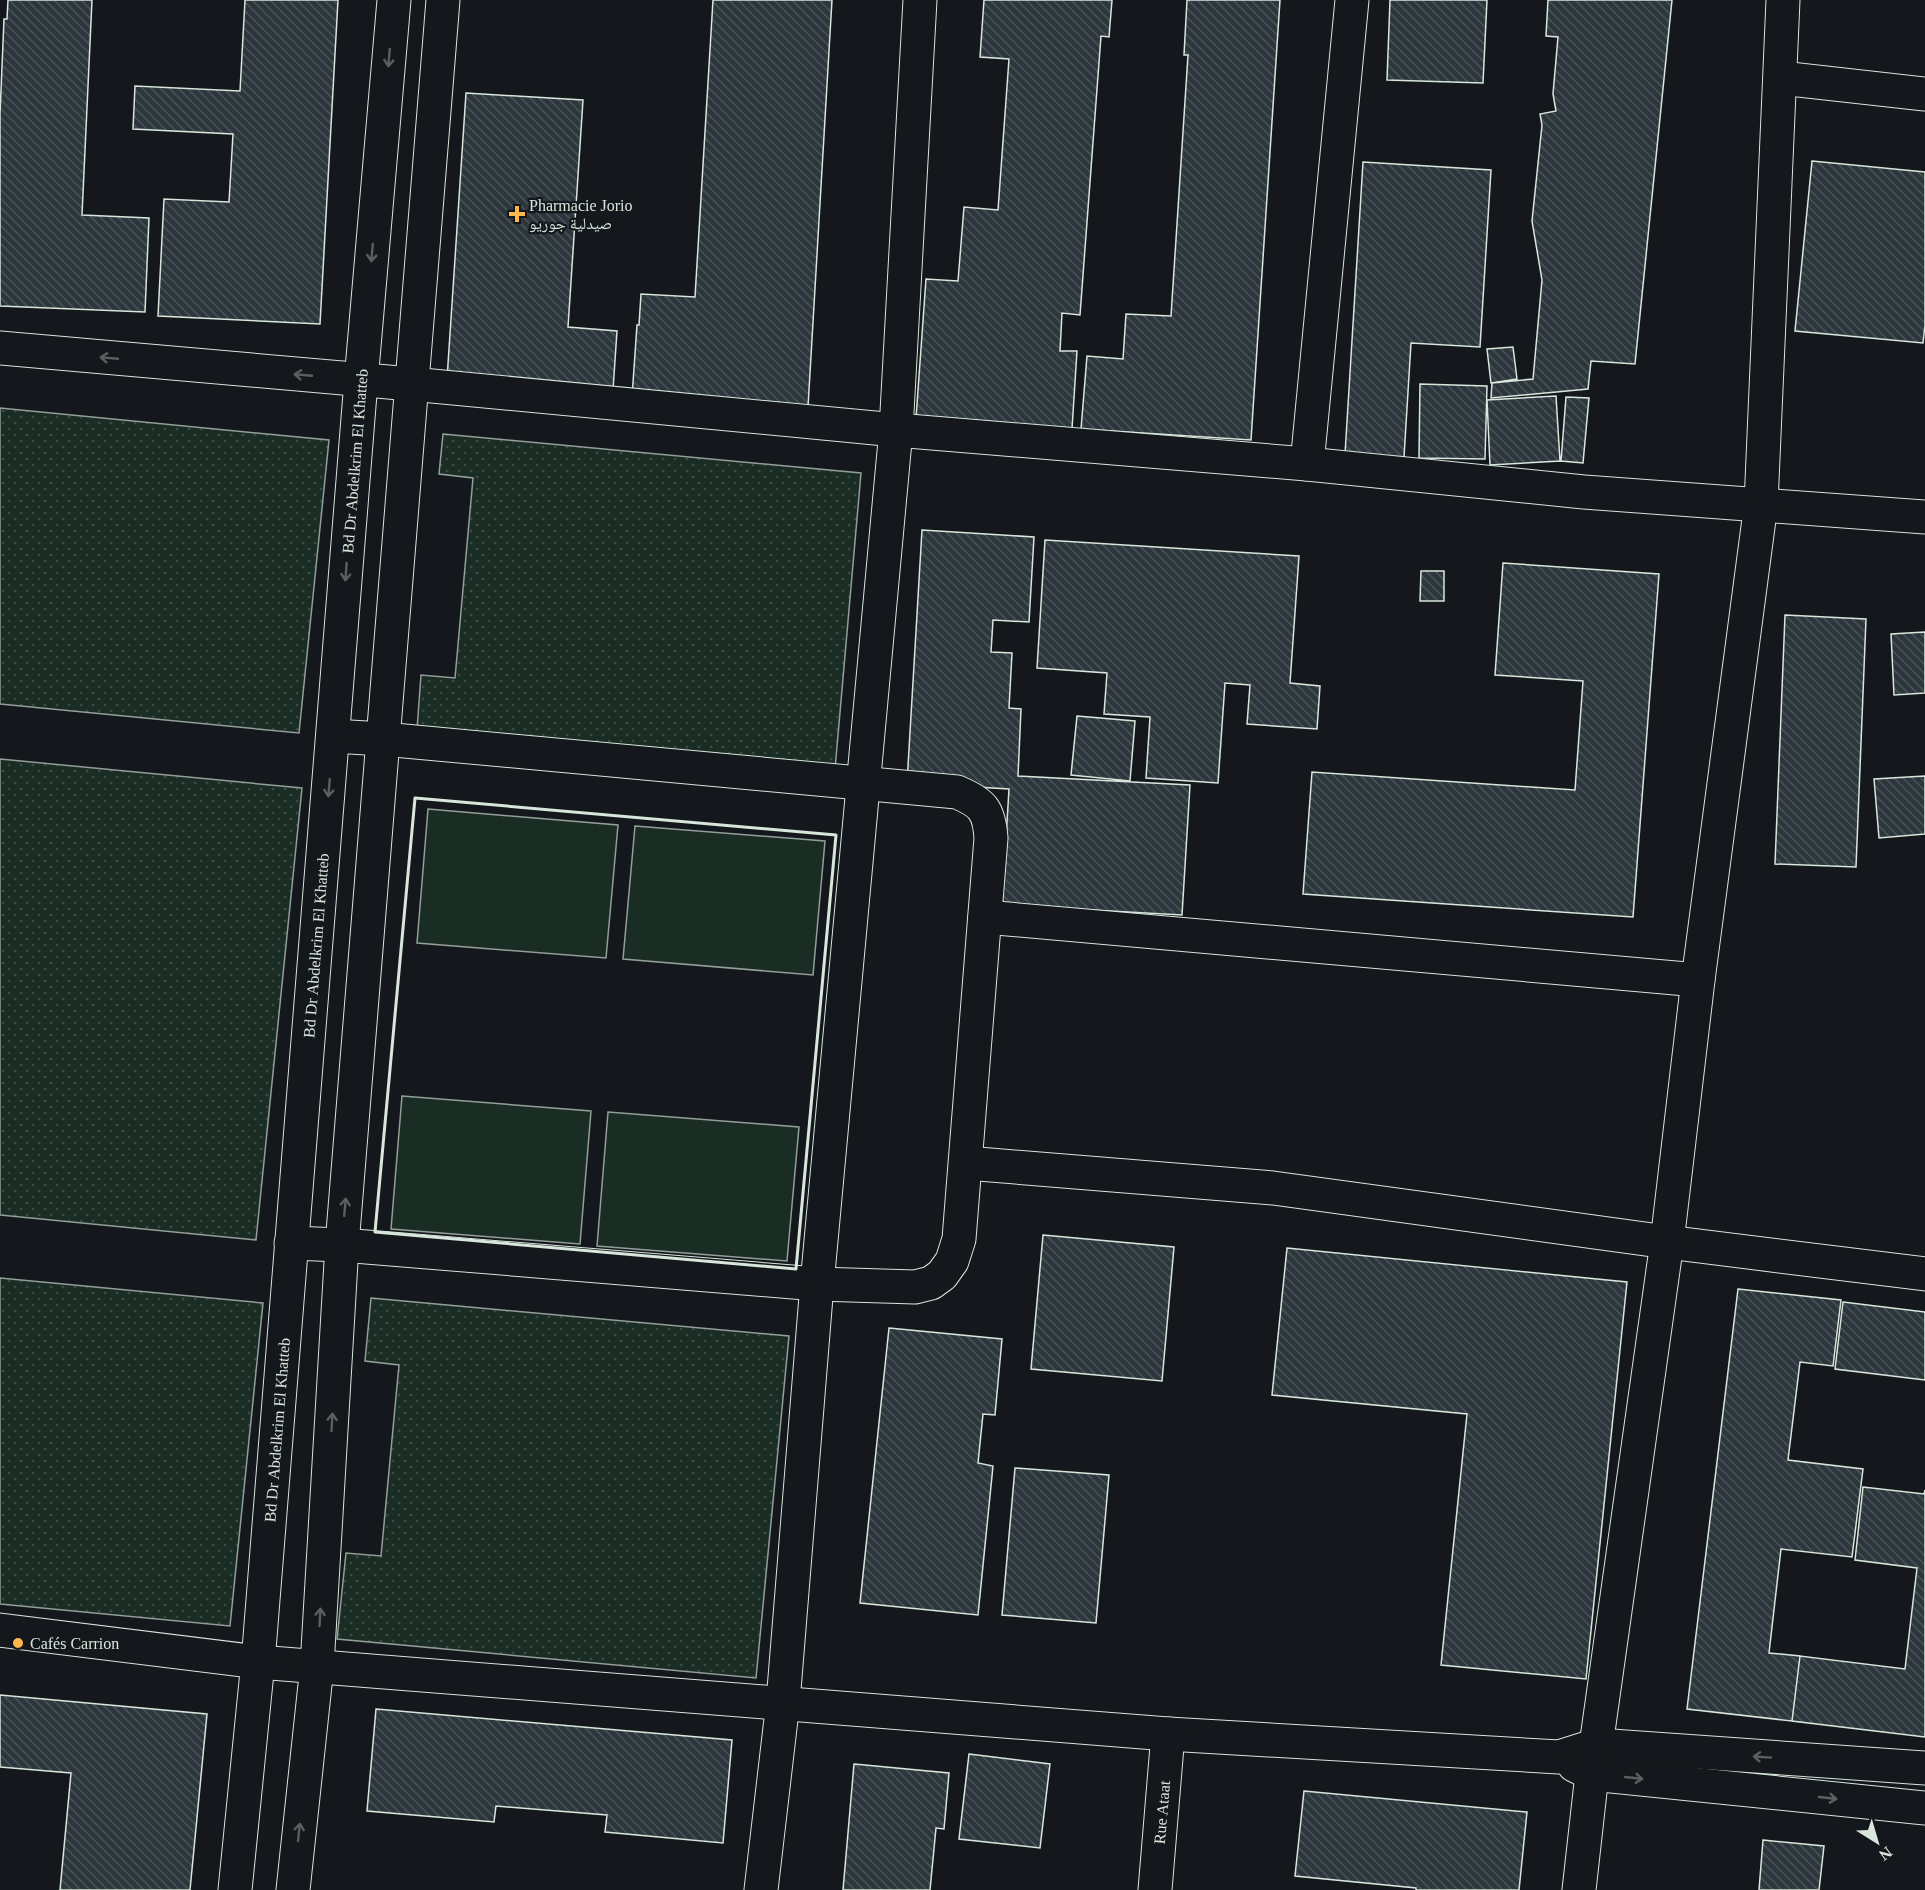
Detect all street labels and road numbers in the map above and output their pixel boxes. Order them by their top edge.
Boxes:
street label: Bd Dr Abdelkrim El Khatteb [339,368,371,554]
street label: Bd Dr Abdelkrim El Khatteb [300,853,332,1038]
street label: Bd Dr Abdelkrim El Khatteb [261,1337,293,1523]
street label: Rue Ataat [1151,1779,1173,1845]

